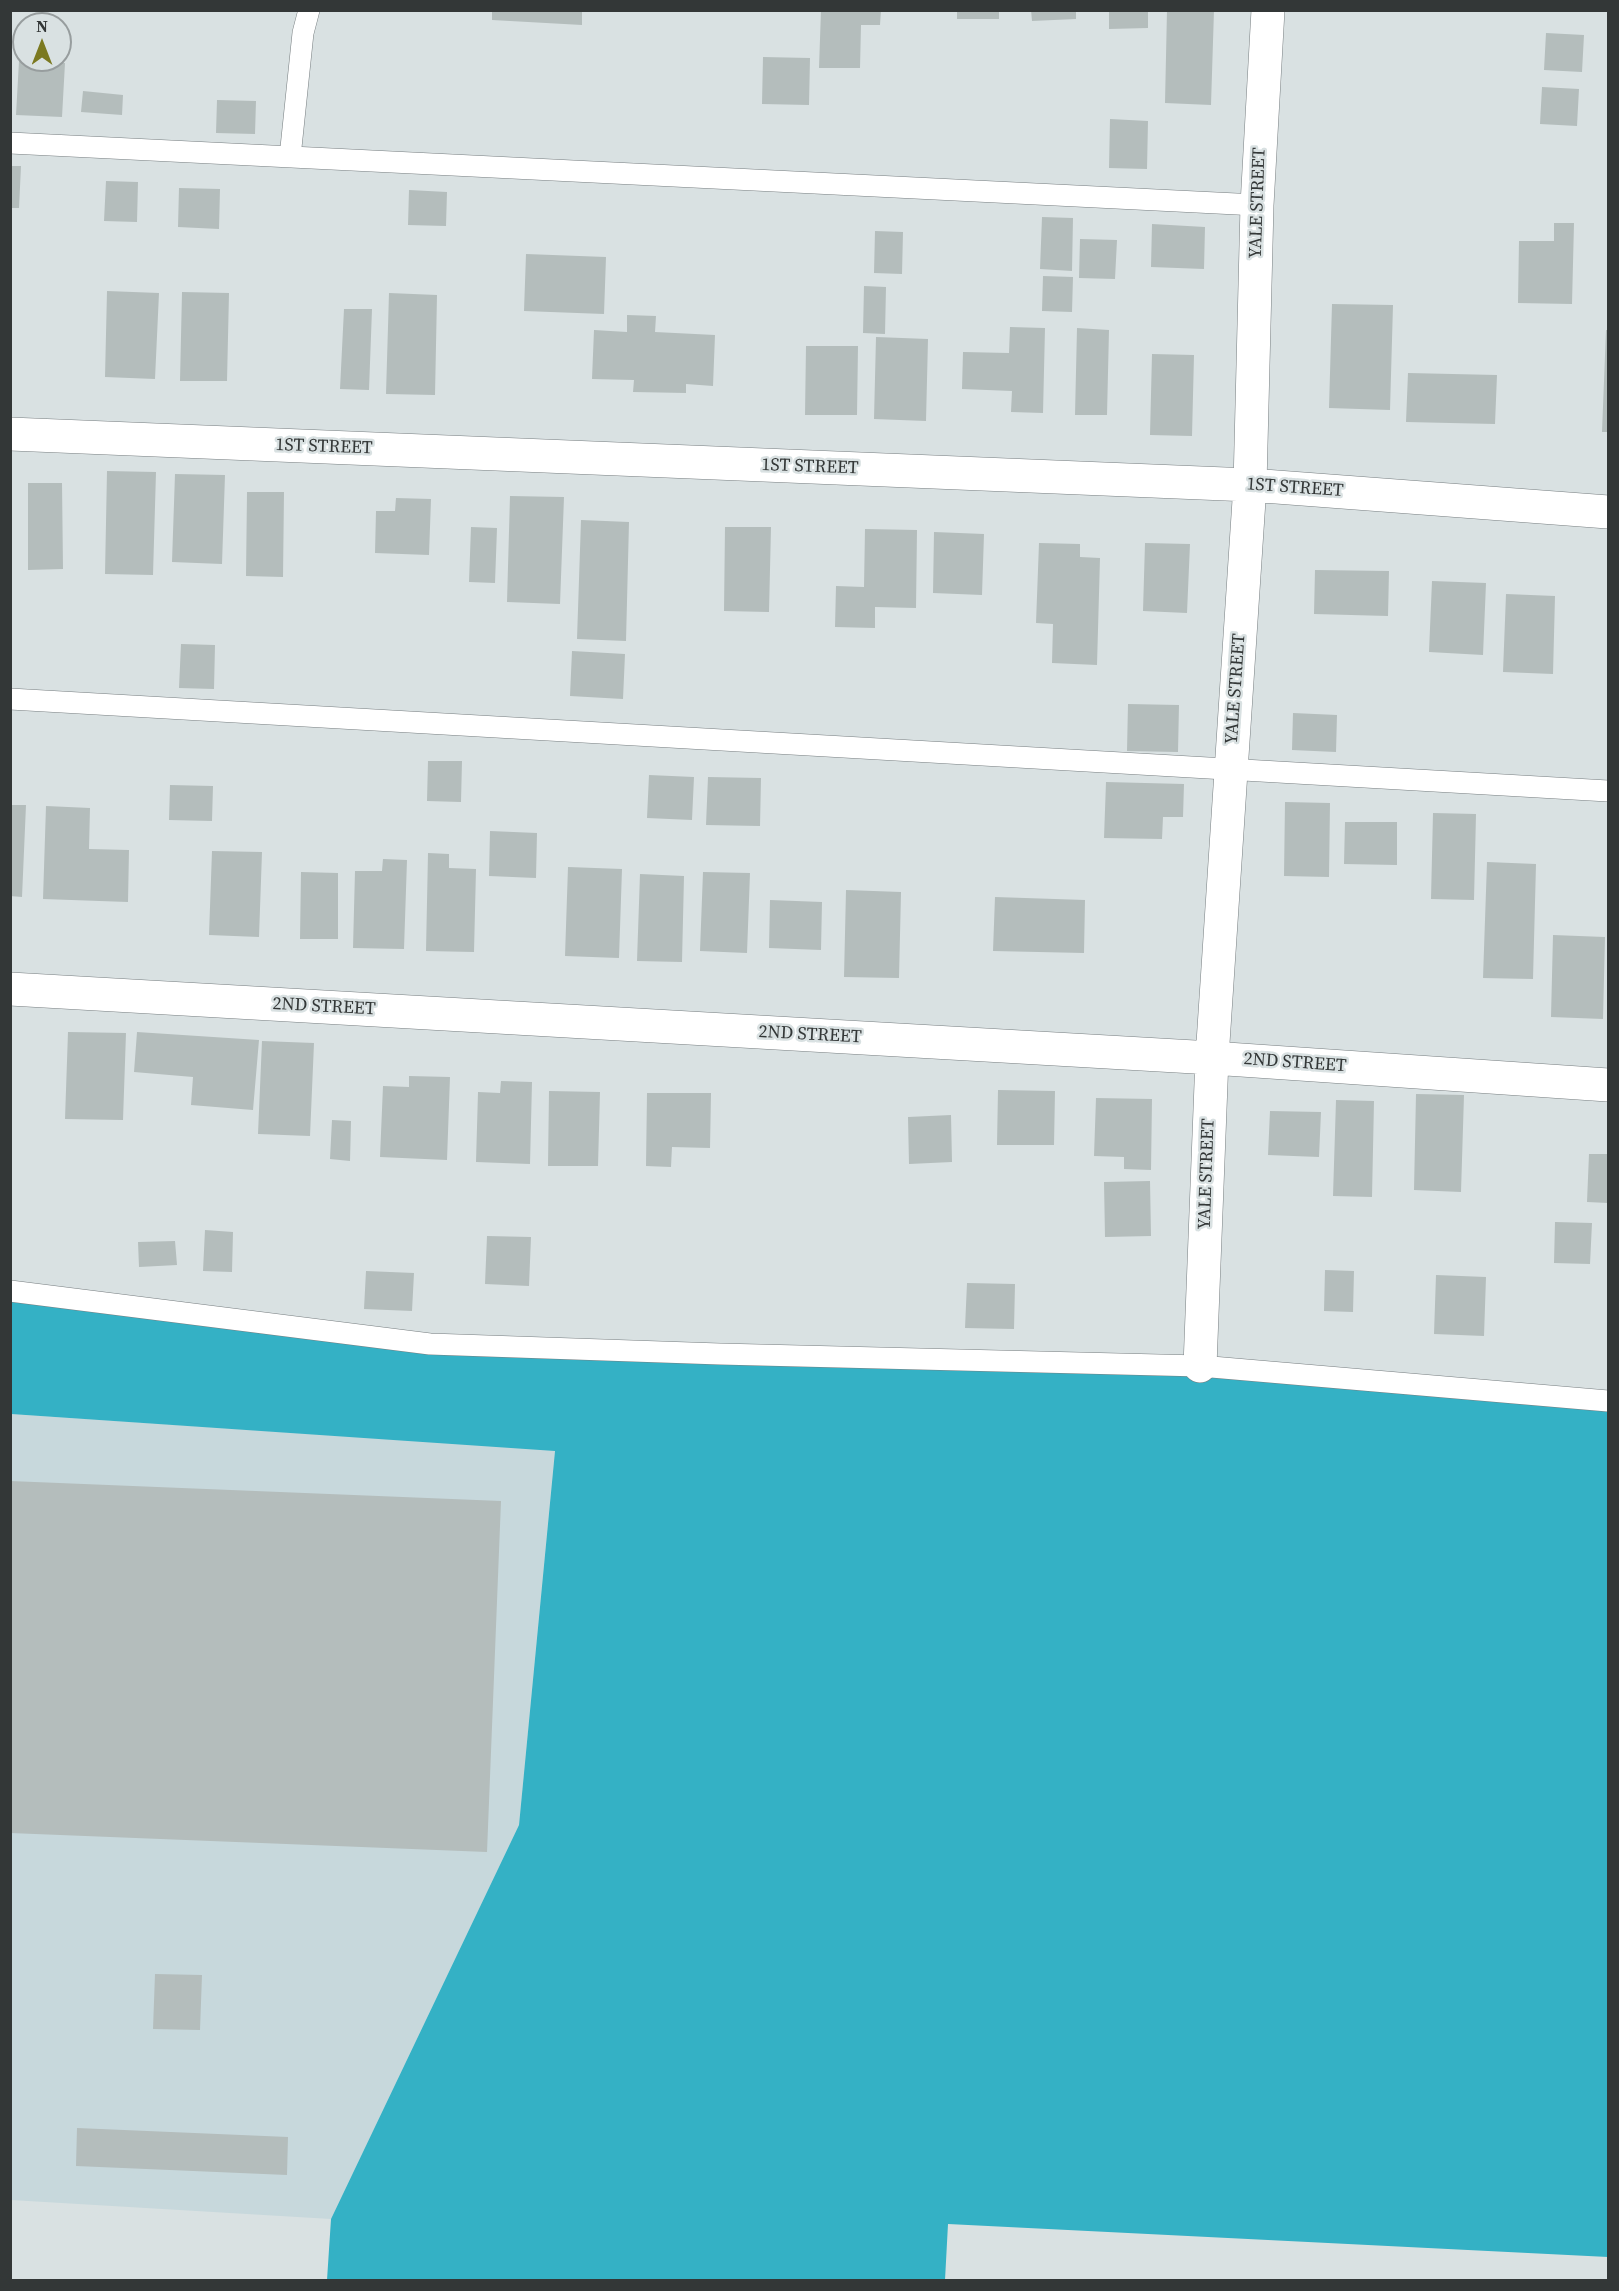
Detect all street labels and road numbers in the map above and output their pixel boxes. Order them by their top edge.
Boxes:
street label: YALE STREET [1245,147,1271,259]
street label: 1ST STREET [275,435,373,459]
street label: 1ST STREET [761,455,859,479]
street label: 1ST STREET [1246,474,1344,502]
street label: YALE STREET [1221,633,1251,745]
street label: 2ND STREET [272,994,376,1020]
street label: 2ND STREET [758,1022,862,1048]
street label: 2ND STREET [1243,1049,1347,1077]
street label: YALE STREET [1194,1118,1220,1230]

